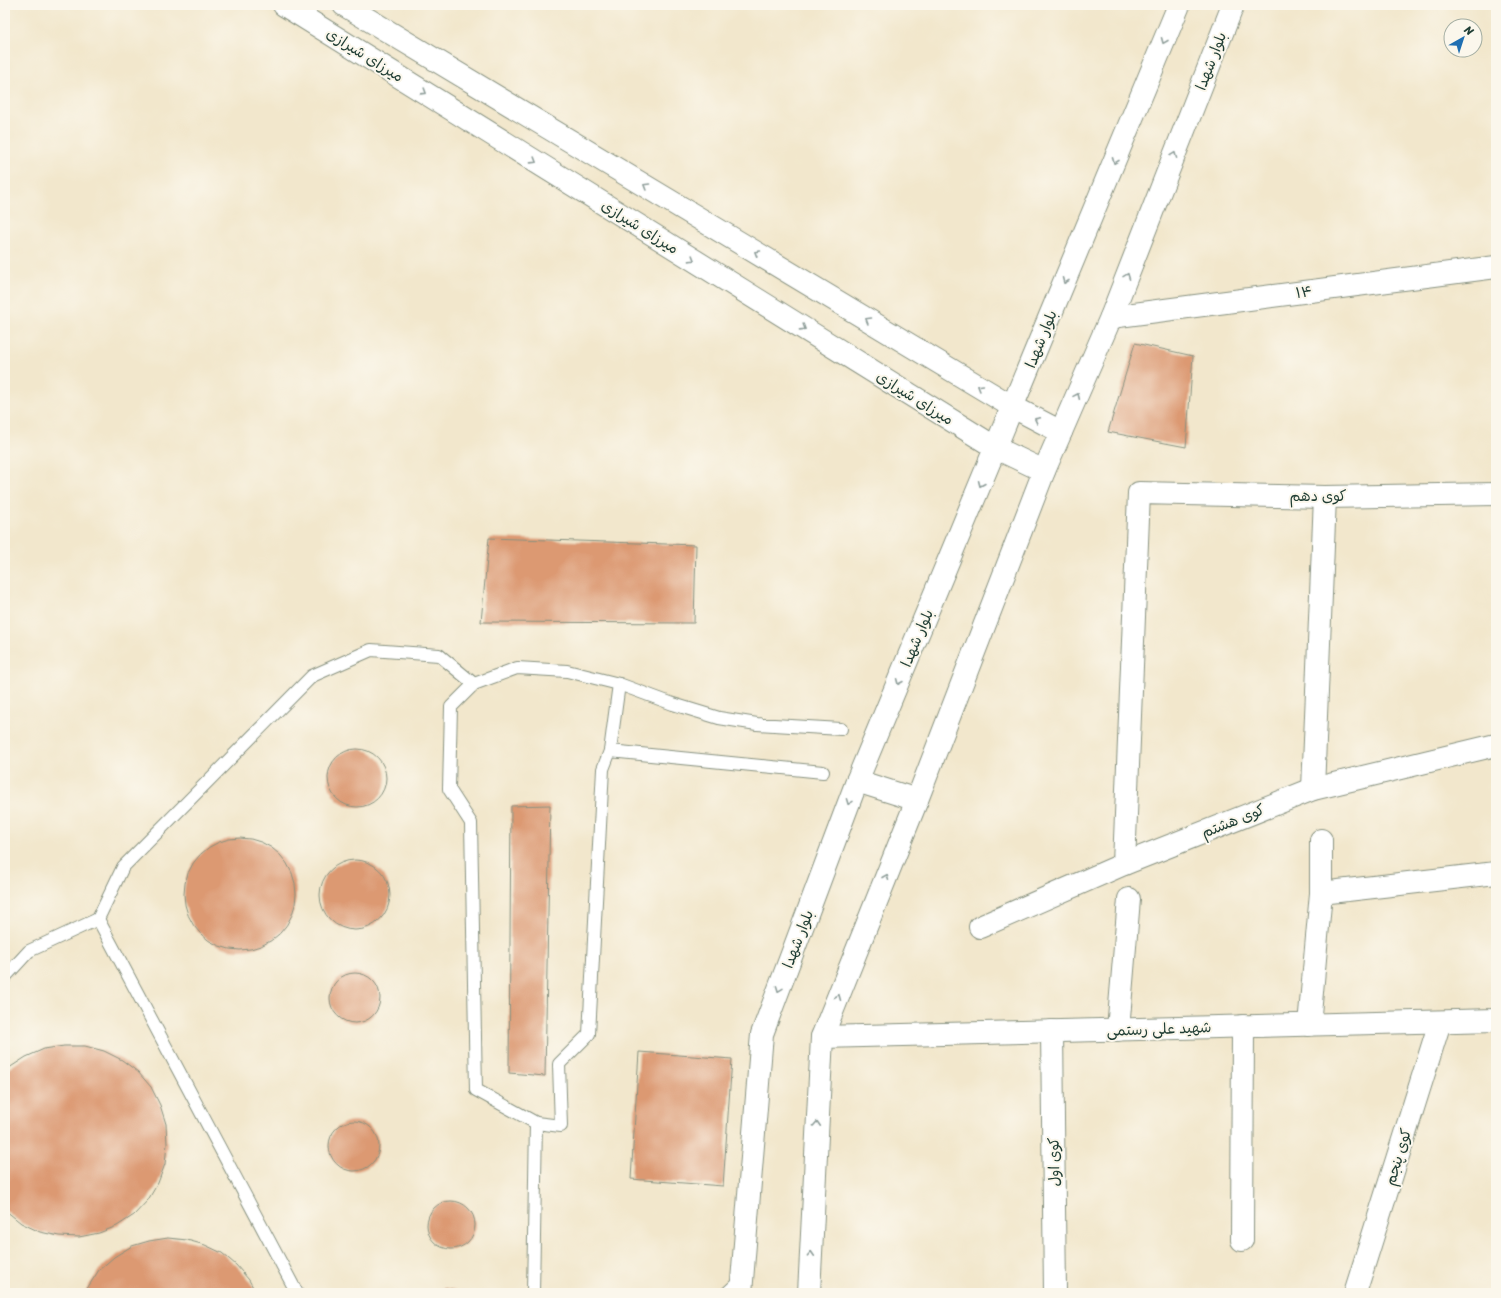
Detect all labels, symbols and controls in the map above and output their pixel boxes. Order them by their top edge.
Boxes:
north arrow [1443,18,1483,58]
text: N [1459,20,1478,41]
street label: میرزای شیرازی [321,21,409,89]
street label: بلوار شهدا [1188,28,1234,94]
one-way arrow [1161,38,1169,45]
one-way arrow [420,87,427,95]
one-way arrow [1170,152,1178,159]
one-way arrow [530,156,537,163]
one-way arrow [1111,158,1119,165]
one-way arrow [643,184,650,191]
street label: میرزای شیرازی [596,193,684,261]
one-way arrow [754,251,761,258]
one-way arrow [688,254,695,262]
one-way arrow [1123,273,1131,280]
one-way arrow [1062,277,1070,285]
street label: ۱۴ [1294,278,1314,306]
street label: بلوار شهدا [1018,306,1064,372]
one-way arrow [865,318,872,325]
one-way arrow [798,323,805,330]
street label: میرزای شیرازی [871,364,959,432]
one-way arrow [977,385,984,392]
one-way arrow [1072,393,1080,401]
one-way arrow [1034,417,1041,425]
one-way arrow [978,481,986,488]
street label: کوی دهم [1290,483,1346,509]
street label: بلوار شهدا [893,605,941,671]
one-way arrow [896,677,904,685]
street label: کوی هشتم [1197,796,1269,846]
one-way arrow [846,798,854,805]
one-way arrow [881,873,889,881]
street label: بلوار شهدا [775,906,821,972]
one-way arrow [775,985,783,992]
one-way arrow [833,994,841,1001]
street label: شهید علی رستمی [1106,1014,1212,1044]
one-way arrow [813,1121,822,1127]
street label: کوی پنجم [1377,1125,1419,1189]
street label: کوی اول [1041,1137,1067,1187]
one-way arrow [806,1251,815,1257]

